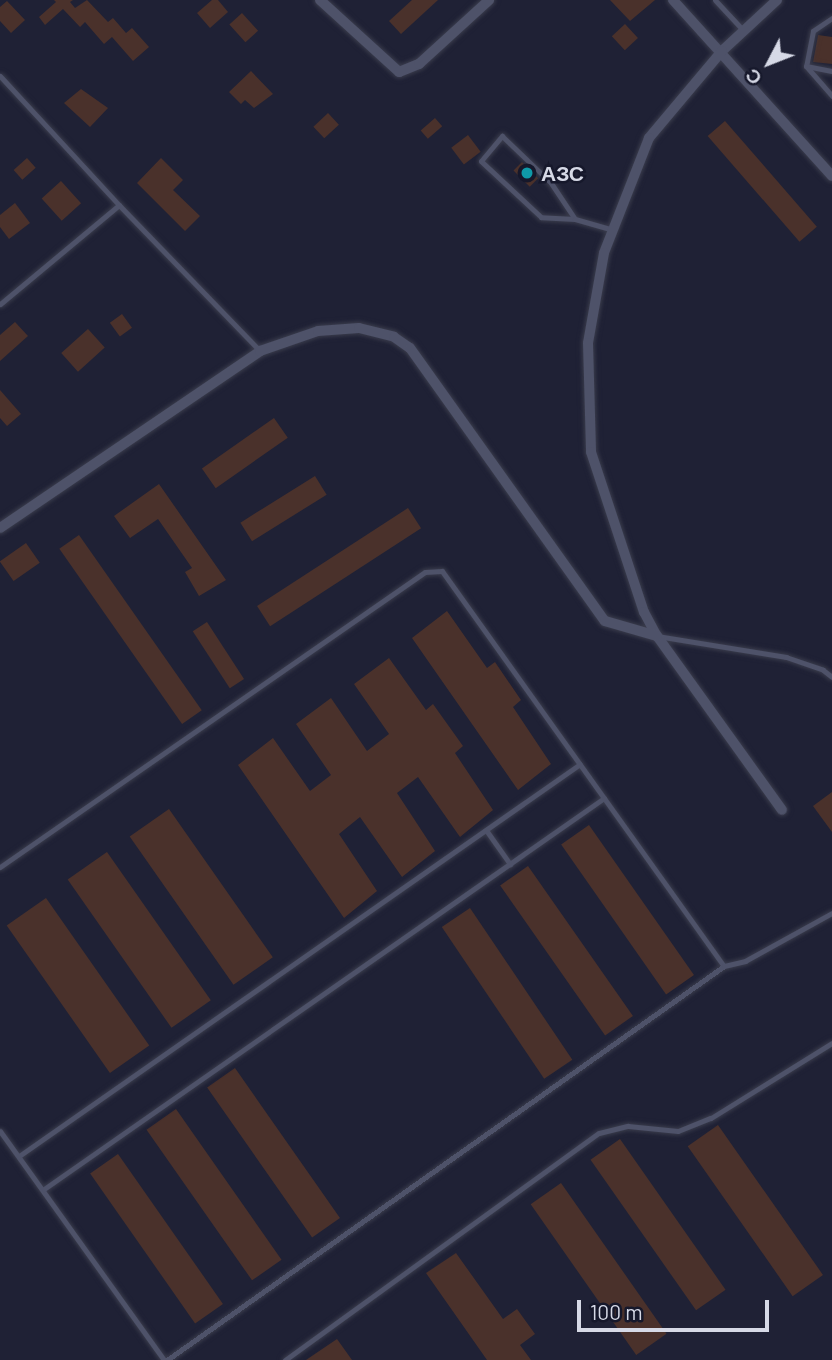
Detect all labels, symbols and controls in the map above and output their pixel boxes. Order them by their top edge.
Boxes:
north arrow [734,28,804,98]
text: С [740,65,766,90]
place label: АЗС [541,160,584,186]
marker: АЗС [519,165,535,181]
scale bar [580,1286,772,1330]
text: 100 m [590,1299,643,1324]

